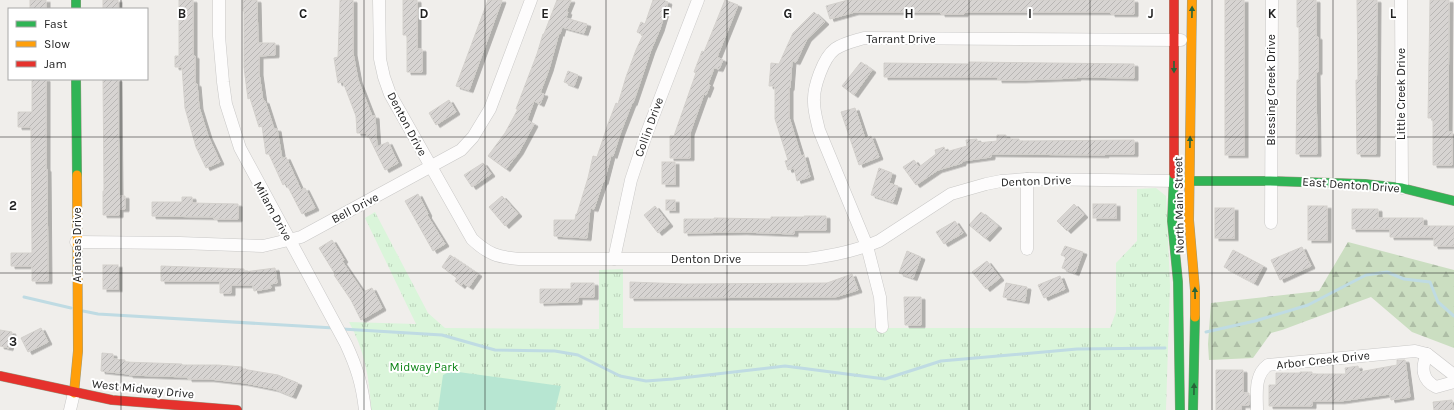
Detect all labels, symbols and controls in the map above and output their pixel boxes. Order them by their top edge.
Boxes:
one-way arrow [1189,5,1195,18]
text: B [178,6,186,21]
text: C [299,6,307,21]
text: D [420,6,429,21]
text: E [541,6,549,21]
text: F [662,6,670,21]
text: G [784,6,792,21]
text: H [904,6,914,21]
text: I [1028,6,1032,21]
text: J [1148,6,1154,21]
text: K [1268,6,1277,21]
text: L [1390,6,1397,21]
legend [8,8,148,80]
text: Fast [44,17,68,31]
street label: Tarrant Drive [866,32,936,46]
street label: Blessing Creek Drive [1264,34,1278,146]
text: Slow [44,37,70,51]
street label: Little Creek Drive [1394,48,1408,140]
text: Jam [44,57,67,71]
one-way arrow [1171,61,1177,74]
street label: Denton Drive [384,90,430,158]
street label: Collin Drive [632,95,666,159]
one-way arrow [1187,135,1193,148]
street label: North Main Street [1171,156,1187,254]
street label: Denton Drive [1001,173,1071,189]
street label: East Denton Drive [1302,175,1400,195]
street label: Milam Drive [251,179,295,243]
street label: Bell Drive [329,190,381,226]
text: 2 [9,198,17,213]
street label: Aransas Drive [70,207,84,283]
street label: Denton Drive [671,252,741,266]
one-way arrow [1192,286,1198,299]
text: 3 [9,334,17,349]
street label: Arbor Creek Drive [1276,348,1370,372]
park label: Midway Park [390,360,459,374]
street label: West Midway Drive [91,377,195,401]
one-way arrow [1191,382,1197,395]

